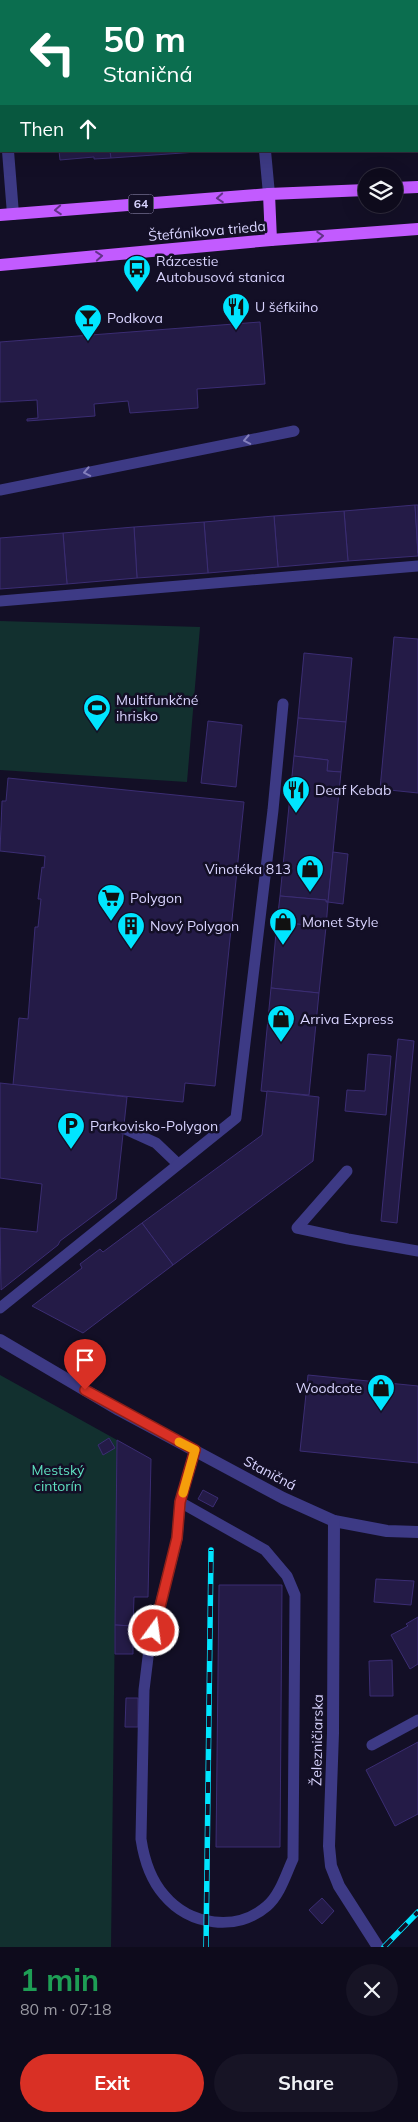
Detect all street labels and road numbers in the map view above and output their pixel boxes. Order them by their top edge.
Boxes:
road number: 64 [128,194,154,213]
street label: Štefánikova trieda [148,217,266,245]
street label: Staničná [241,1452,299,1494]
street label: Železničiarska [307,1694,327,1786]

